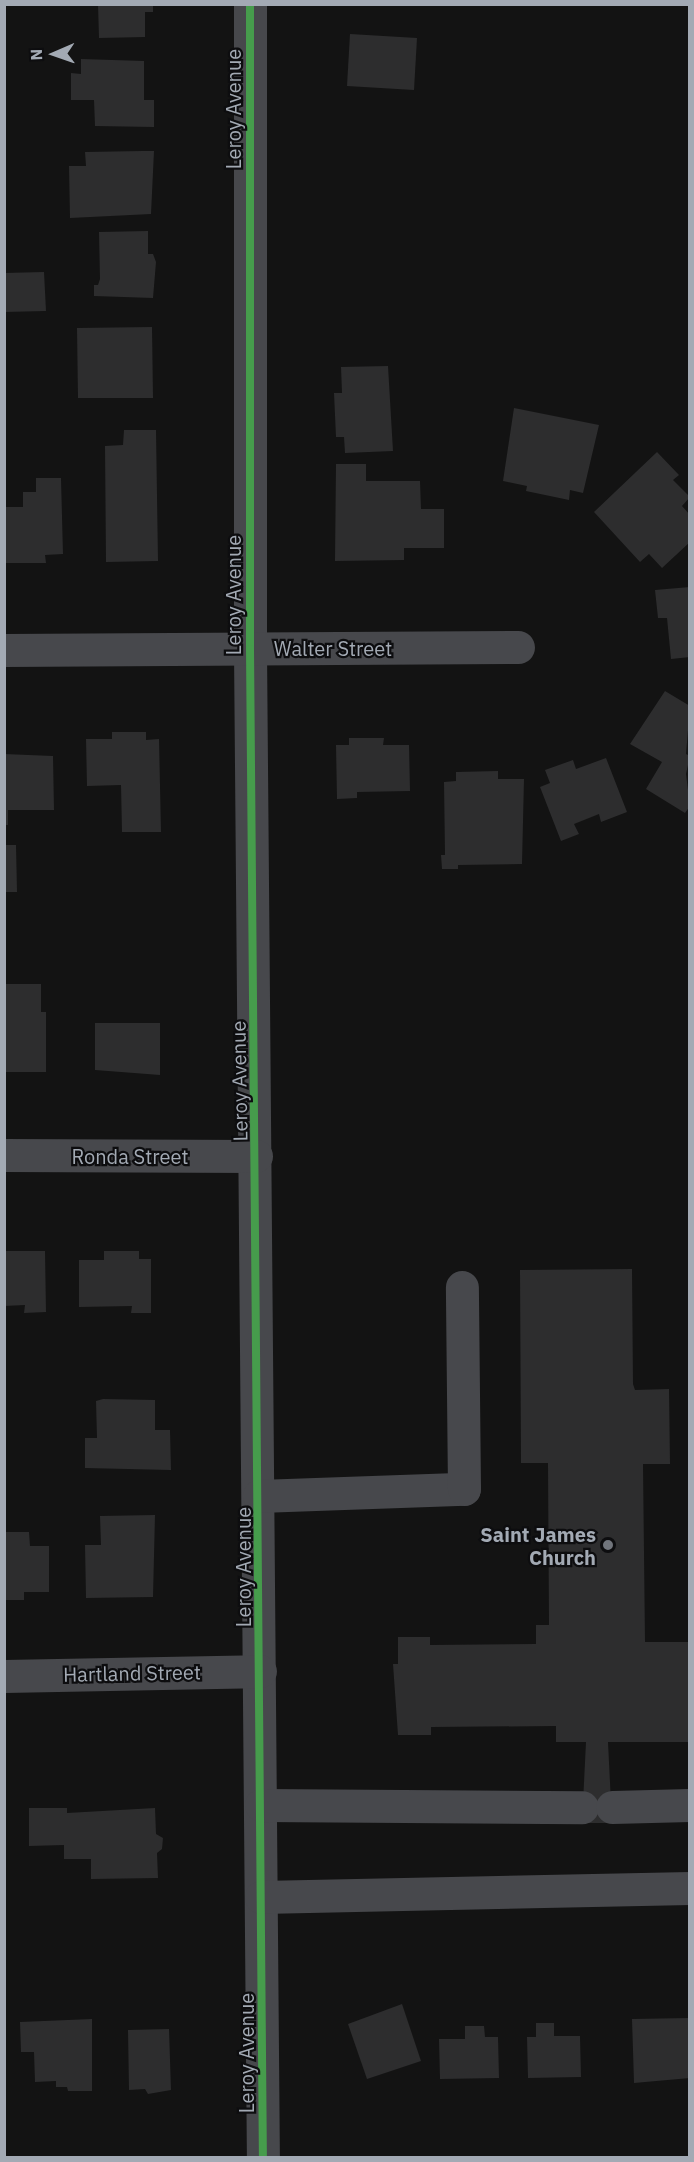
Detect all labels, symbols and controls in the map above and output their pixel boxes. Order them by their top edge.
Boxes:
north arrow [24,24,84,84]
text: N [26,48,46,61]
street label: Leroy Avenue [221,49,245,169]
street label: Leroy Avenue [221,535,245,655]
street label: Walter Street [274,636,392,660]
street label: Leroy Avenue [226,1020,252,1142]
street label: Ronda Street [72,1144,188,1168]
street label: Leroy Avenue [231,1507,255,1627]
place label: Saint James Church [480,1522,596,1569]
marker: Saint James Church [601,1538,615,1552]
street label: Hartland Street [63,1660,201,1686]
street label: Leroy Avenue [234,1993,258,2113]

